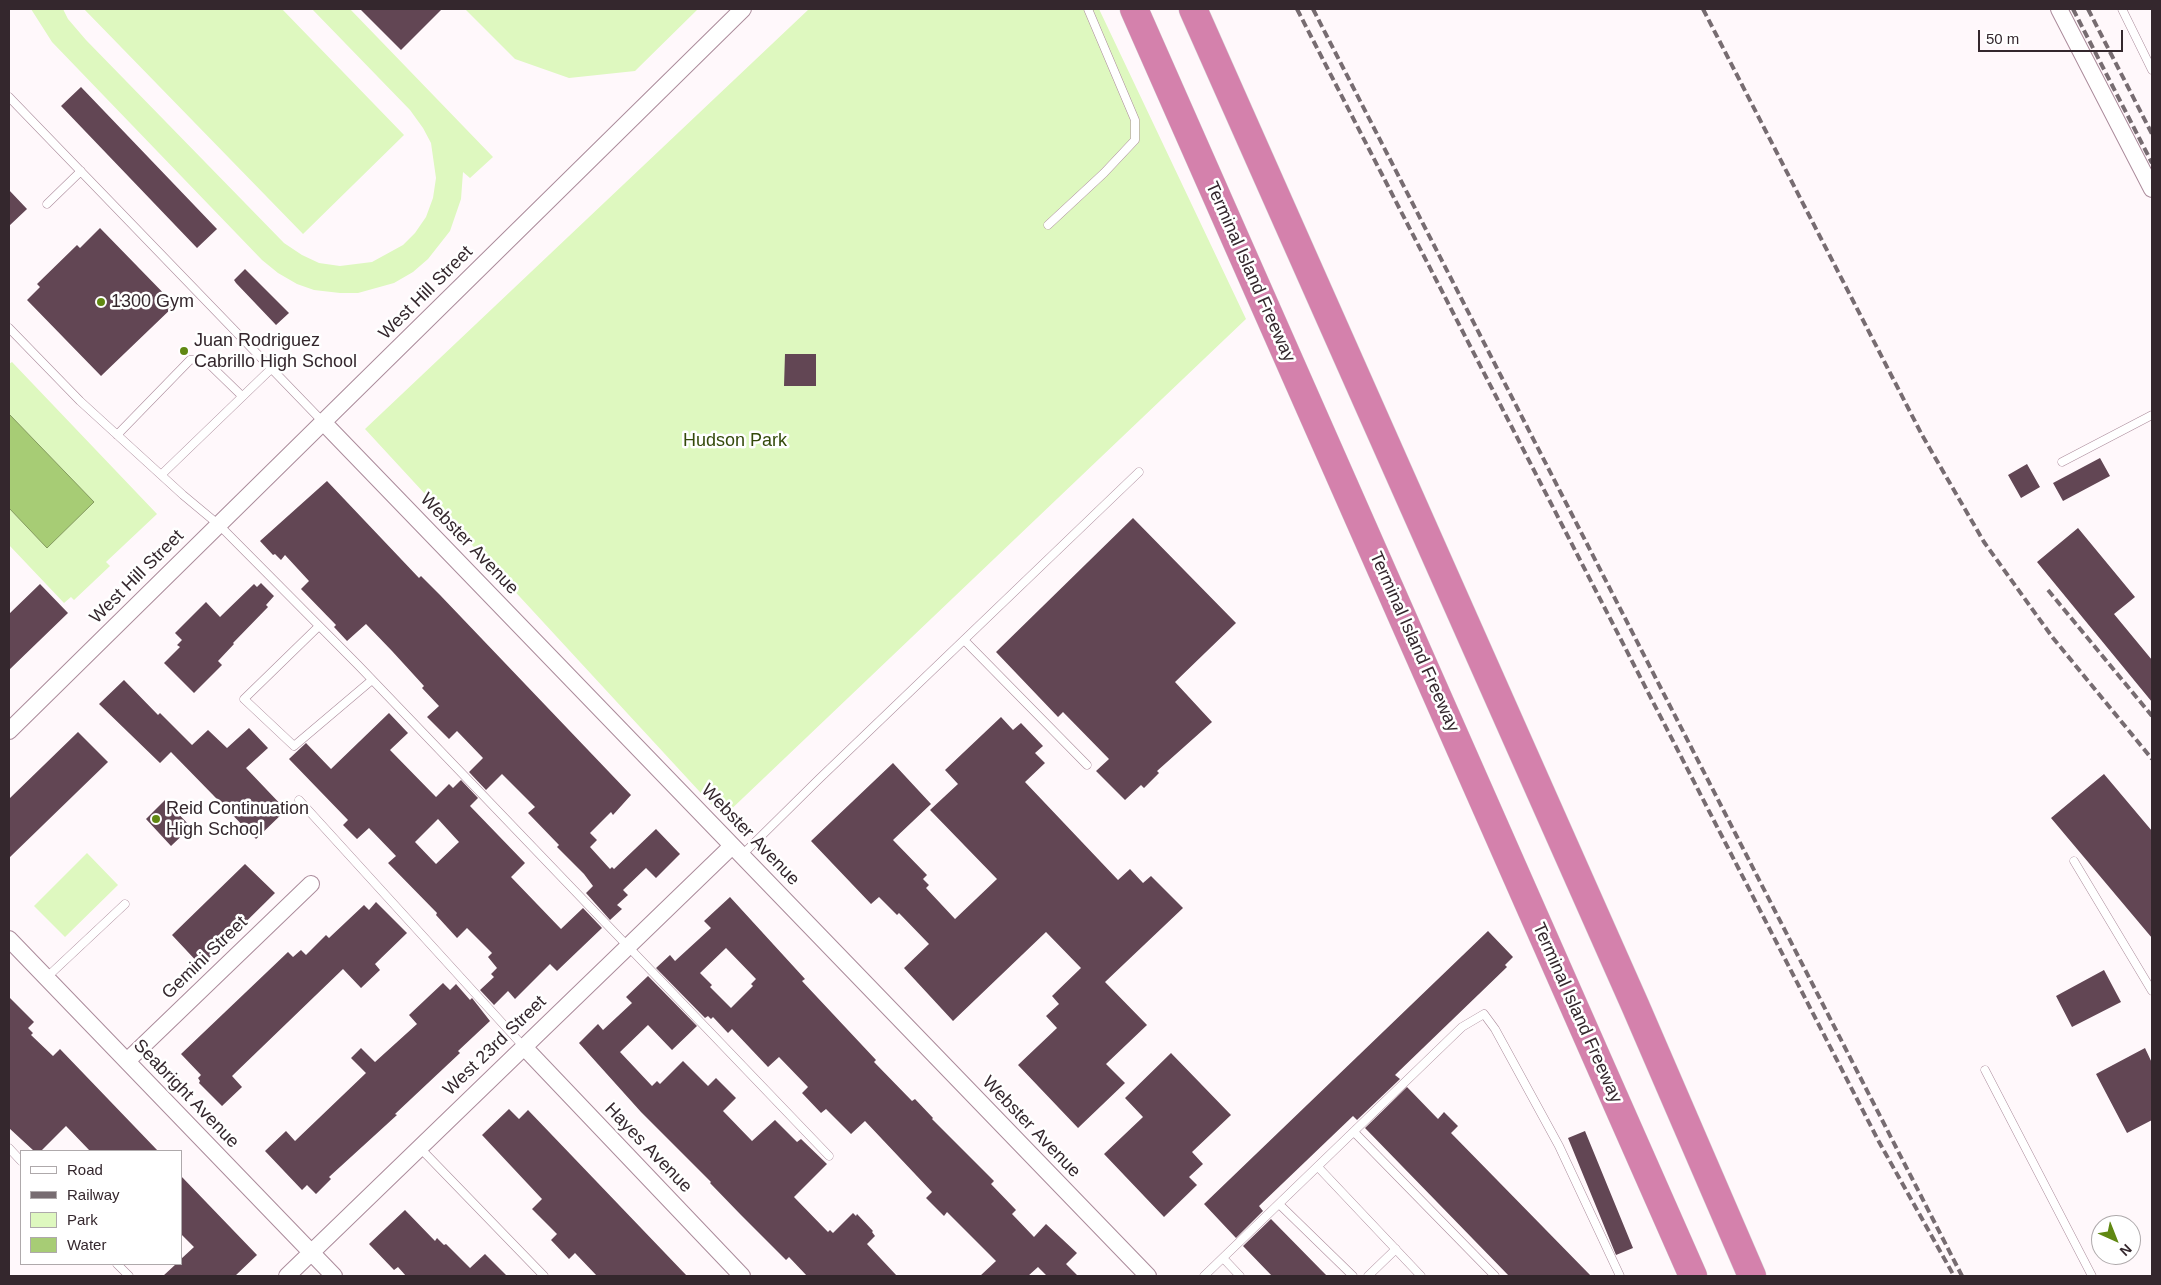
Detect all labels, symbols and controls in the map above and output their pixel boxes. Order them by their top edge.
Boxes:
scale bar [1981,20,2126,52]
text: 50 m [1986,30,2019,47]
street label: Terminal Island Freeway [1200,179,1300,365]
street label: West Hill Street [375,242,477,344]
place label: 1300 Gym [111,291,194,313]
marker: 1300 Gym [95,296,107,308]
place label: Juan Rodriguez Cabrillo High School [194,330,357,372]
marker: Juan Rodriguez Cabrillo High School [178,345,190,357]
park label: Hudson Park [683,430,787,452]
street label: Webster Avenue [415,489,523,599]
street label: West Hill Street [86,526,188,628]
street label: Terminal Island Freeway [1364,549,1464,735]
street label: Webster Avenue [696,780,804,890]
place label: Reid Continuation High School [166,798,309,841]
marker: Reid Continuation High School [150,813,162,825]
street label: Gemini Street [158,912,252,1004]
street label: Terminal Island Freeway [1527,920,1627,1106]
street label: West 23rd Street [439,991,551,1101]
street label: Seabright Avenue [129,1035,243,1153]
street label: Webster Avenue [977,1072,1085,1182]
street label: Hayes Avenue [600,1099,696,1197]
legend [20,1150,182,1265]
text: Road [67,1161,103,1178]
text: Railway [67,1186,120,1203]
text: Park [67,1211,98,1228]
north arrow [2091,1215,2141,1265]
text: Water [67,1236,106,1253]
text: N [2117,1241,2135,1259]

